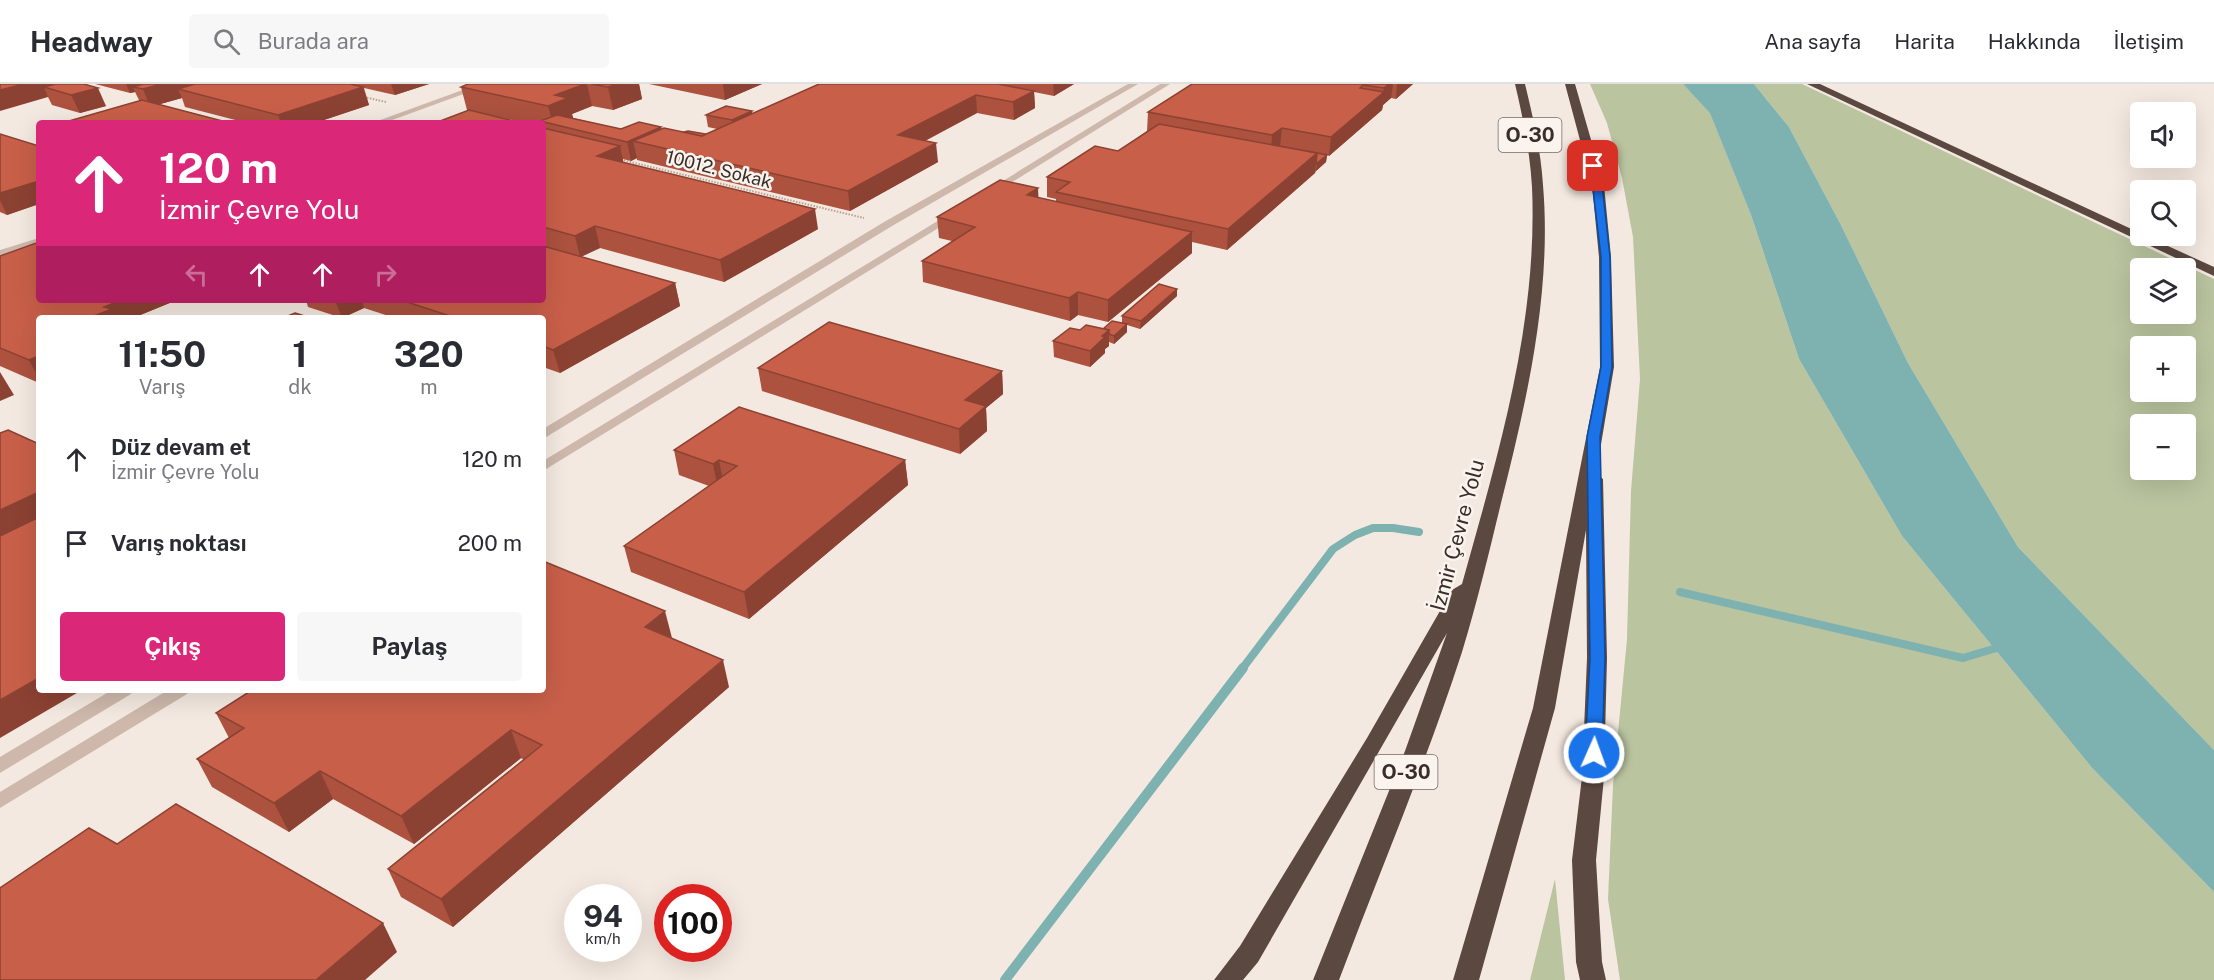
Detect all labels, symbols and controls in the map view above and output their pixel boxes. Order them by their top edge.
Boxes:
search box [189,14,609,68]
text: Headway [30,25,153,58]
icon: search [210,25,243,58]
text: Burada ara [258,28,369,54]
text: Ana sayfa [1764,29,1861,54]
text: Harita [1894,29,1955,54]
text: Hakkında [1988,29,2081,54]
text: İletişim [2114,29,2184,54]
map controls [2130,102,2196,480]
button: sound [2130,102,2196,168]
road number: O-30 [1498,118,1562,152]
pin [1567,140,1618,191]
text: 120 m [159,143,278,192]
icon: ahead [60,144,138,222]
street label: 10012. Sokak [664,146,774,192]
icon: arrive [1576,149,1609,182]
button: search [2130,180,2196,246]
text: İzmir Çevre Yolu [159,193,359,225]
icon: left [180,258,213,291]
icon: ahead [243,258,276,291]
icon: ahead [306,258,339,291]
icon: right [369,258,402,291]
button: layers [2130,258,2196,324]
text: 11:50 [118,333,206,375]
text: 1 [292,333,308,375]
text: 320 [394,333,464,375]
button: + [2130,336,2196,402]
text: Varış [139,375,185,399]
text: dk [288,375,312,399]
text: m [420,375,437,399]
button: − [2130,414,2196,480]
text: Düz devam et [111,434,251,460]
icon: ahead [60,443,93,476]
text: 120 m [462,446,522,472]
street label: İzmir Çevre Yolu [1425,456,1489,614]
text: İzmir Çevre Yolu [111,460,259,484]
icon: arrive [60,527,93,560]
text: Varış noktası [111,530,246,556]
text: 200 m [458,530,522,556]
button: Çıkış [60,612,285,681]
button: Paylaş [297,612,522,681]
position arrow [1562,721,1626,785]
road number: O-30 [1374,755,1438,789]
speed limit sign: 100 [654,884,732,962]
text: 94 [583,898,623,934]
text: km/h [585,930,621,947]

